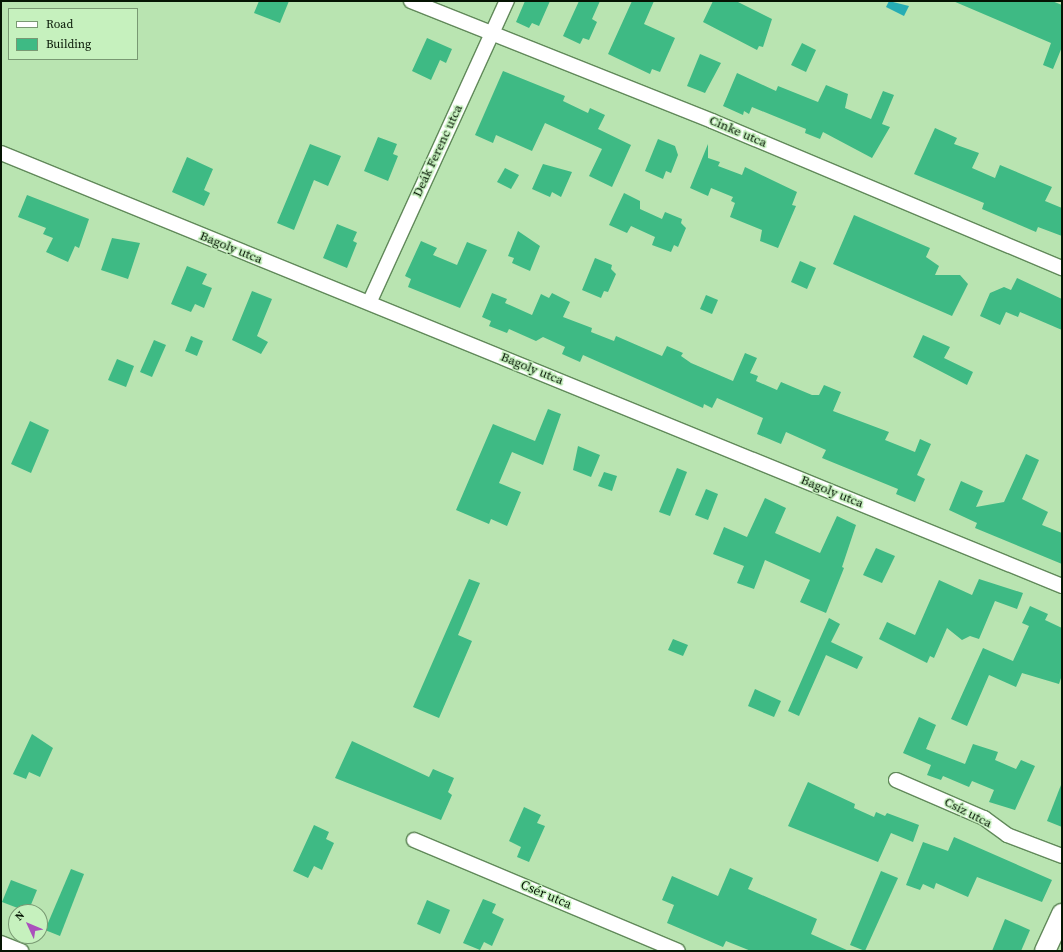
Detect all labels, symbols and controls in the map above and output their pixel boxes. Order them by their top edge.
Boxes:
legend [8,8,138,60]
text: Road [46,16,73,32]
text: Building [46,36,91,52]
street label: Deák Ferenc utca [410,102,466,200]
street label: Cinke utca [707,113,769,151]
street label: Bagoly utca [197,228,265,268]
street label: Bagoly utca [498,349,566,389]
street label: Bagoly utca [798,472,866,512]
street label: Csíz utca [942,794,994,832]
street label: Csér utca [518,877,574,913]
north arrow [8,904,48,944]
text: N [12,908,28,924]

